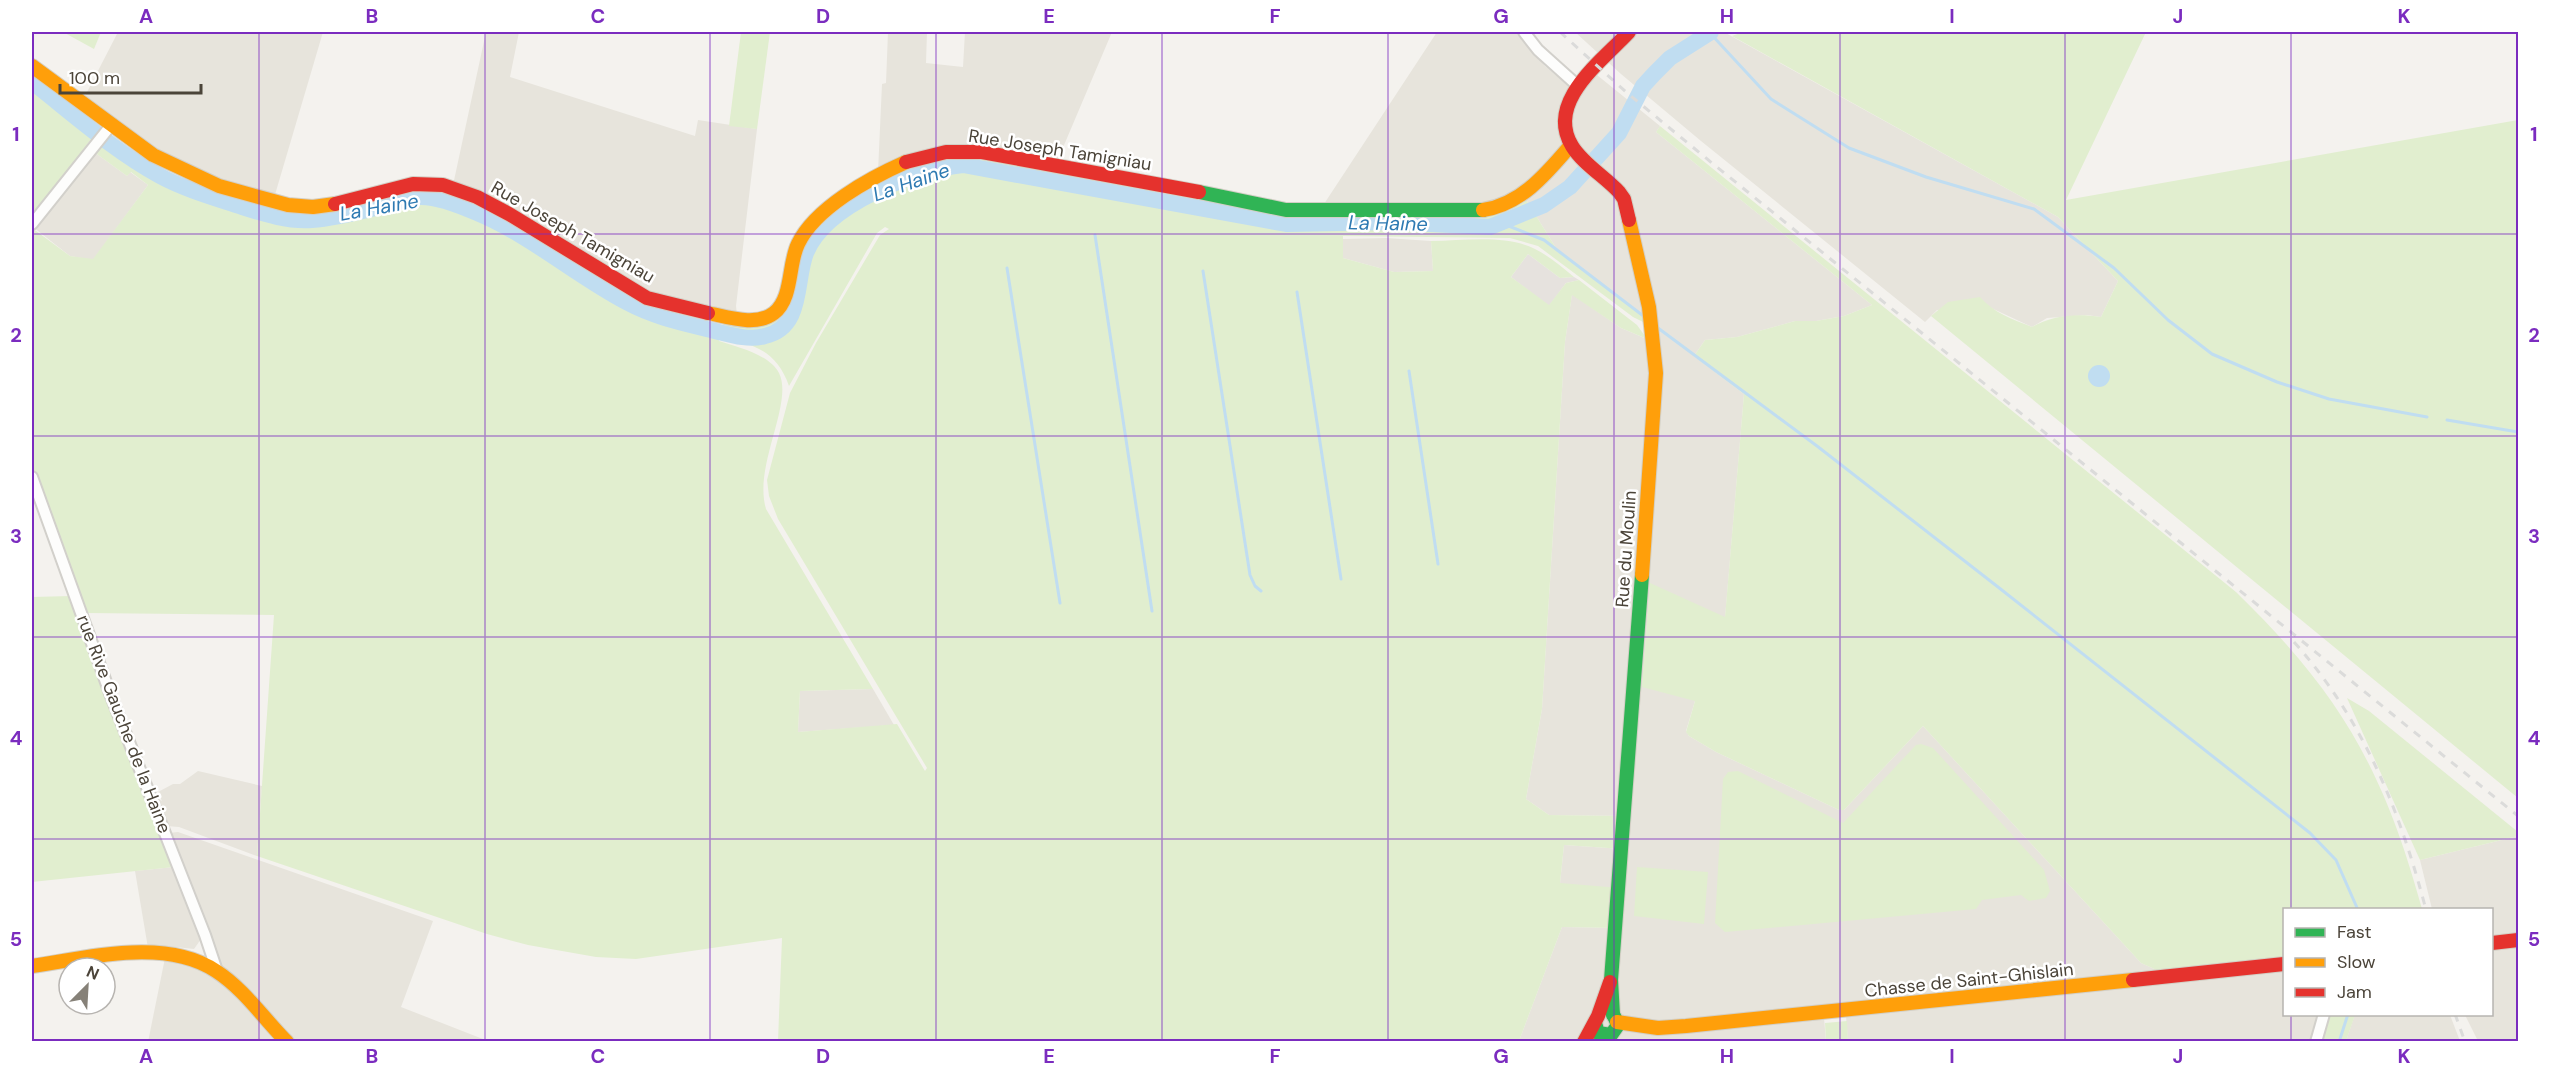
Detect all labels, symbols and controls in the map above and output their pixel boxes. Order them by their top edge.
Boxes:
text: A [139,3,153,29]
text: B [366,3,378,29]
text: C [591,3,605,29]
text: D [816,3,830,29]
text: E [1043,3,1055,29]
text: F [1269,3,1281,29]
text: G [1493,3,1509,29]
text: H [1720,3,1734,29]
text: I [1949,3,1955,29]
text: J [2173,3,2183,29]
text: K [2397,3,2411,29]
scale bar [60,57,201,95]
text: 100 m [69,66,120,90]
text: 1 [12,121,20,147]
text: 1 [2530,121,2538,147]
street label: Rue Joseph Tamigniau [967,124,1153,176]
water label: La Haine [869,157,953,207]
street label: Rue Joseph Tamigniau [487,175,659,289]
water label: La Haine [338,187,420,227]
water label: La Haine [1348,209,1428,237]
text: 2 [10,322,22,348]
text: 2 [2528,322,2540,348]
street label: Rue du Moulin [1610,490,1642,608]
text: 3 [10,523,22,549]
text: 3 [2528,523,2540,549]
street label: rue Rive Gauche de la Haine [71,611,177,837]
text: 4 [10,725,23,751]
text: 4 [2528,725,2541,751]
legend [2283,908,2493,1016]
text: Fast [2337,920,2372,944]
text: 5 [10,926,22,952]
text: 5 [2528,926,2540,952]
text: Slow [2337,950,2376,974]
north arrow [57,956,117,1016]
street label: Chasse de Saint-Ghislain [1863,957,2075,1003]
text: N [83,961,102,985]
text: Jam [2337,980,2372,1004]
text: A [139,1043,153,1069]
text: B [366,1043,378,1069]
text: C [591,1043,605,1069]
text: D [816,1043,830,1069]
text: E [1043,1043,1055,1069]
text: F [1269,1043,1281,1069]
text: G [1493,1043,1509,1069]
text: H [1720,1043,1734,1069]
text: I [1949,1043,1955,1069]
text: J [2173,1043,2183,1069]
text: K [2397,1043,2411,1069]

